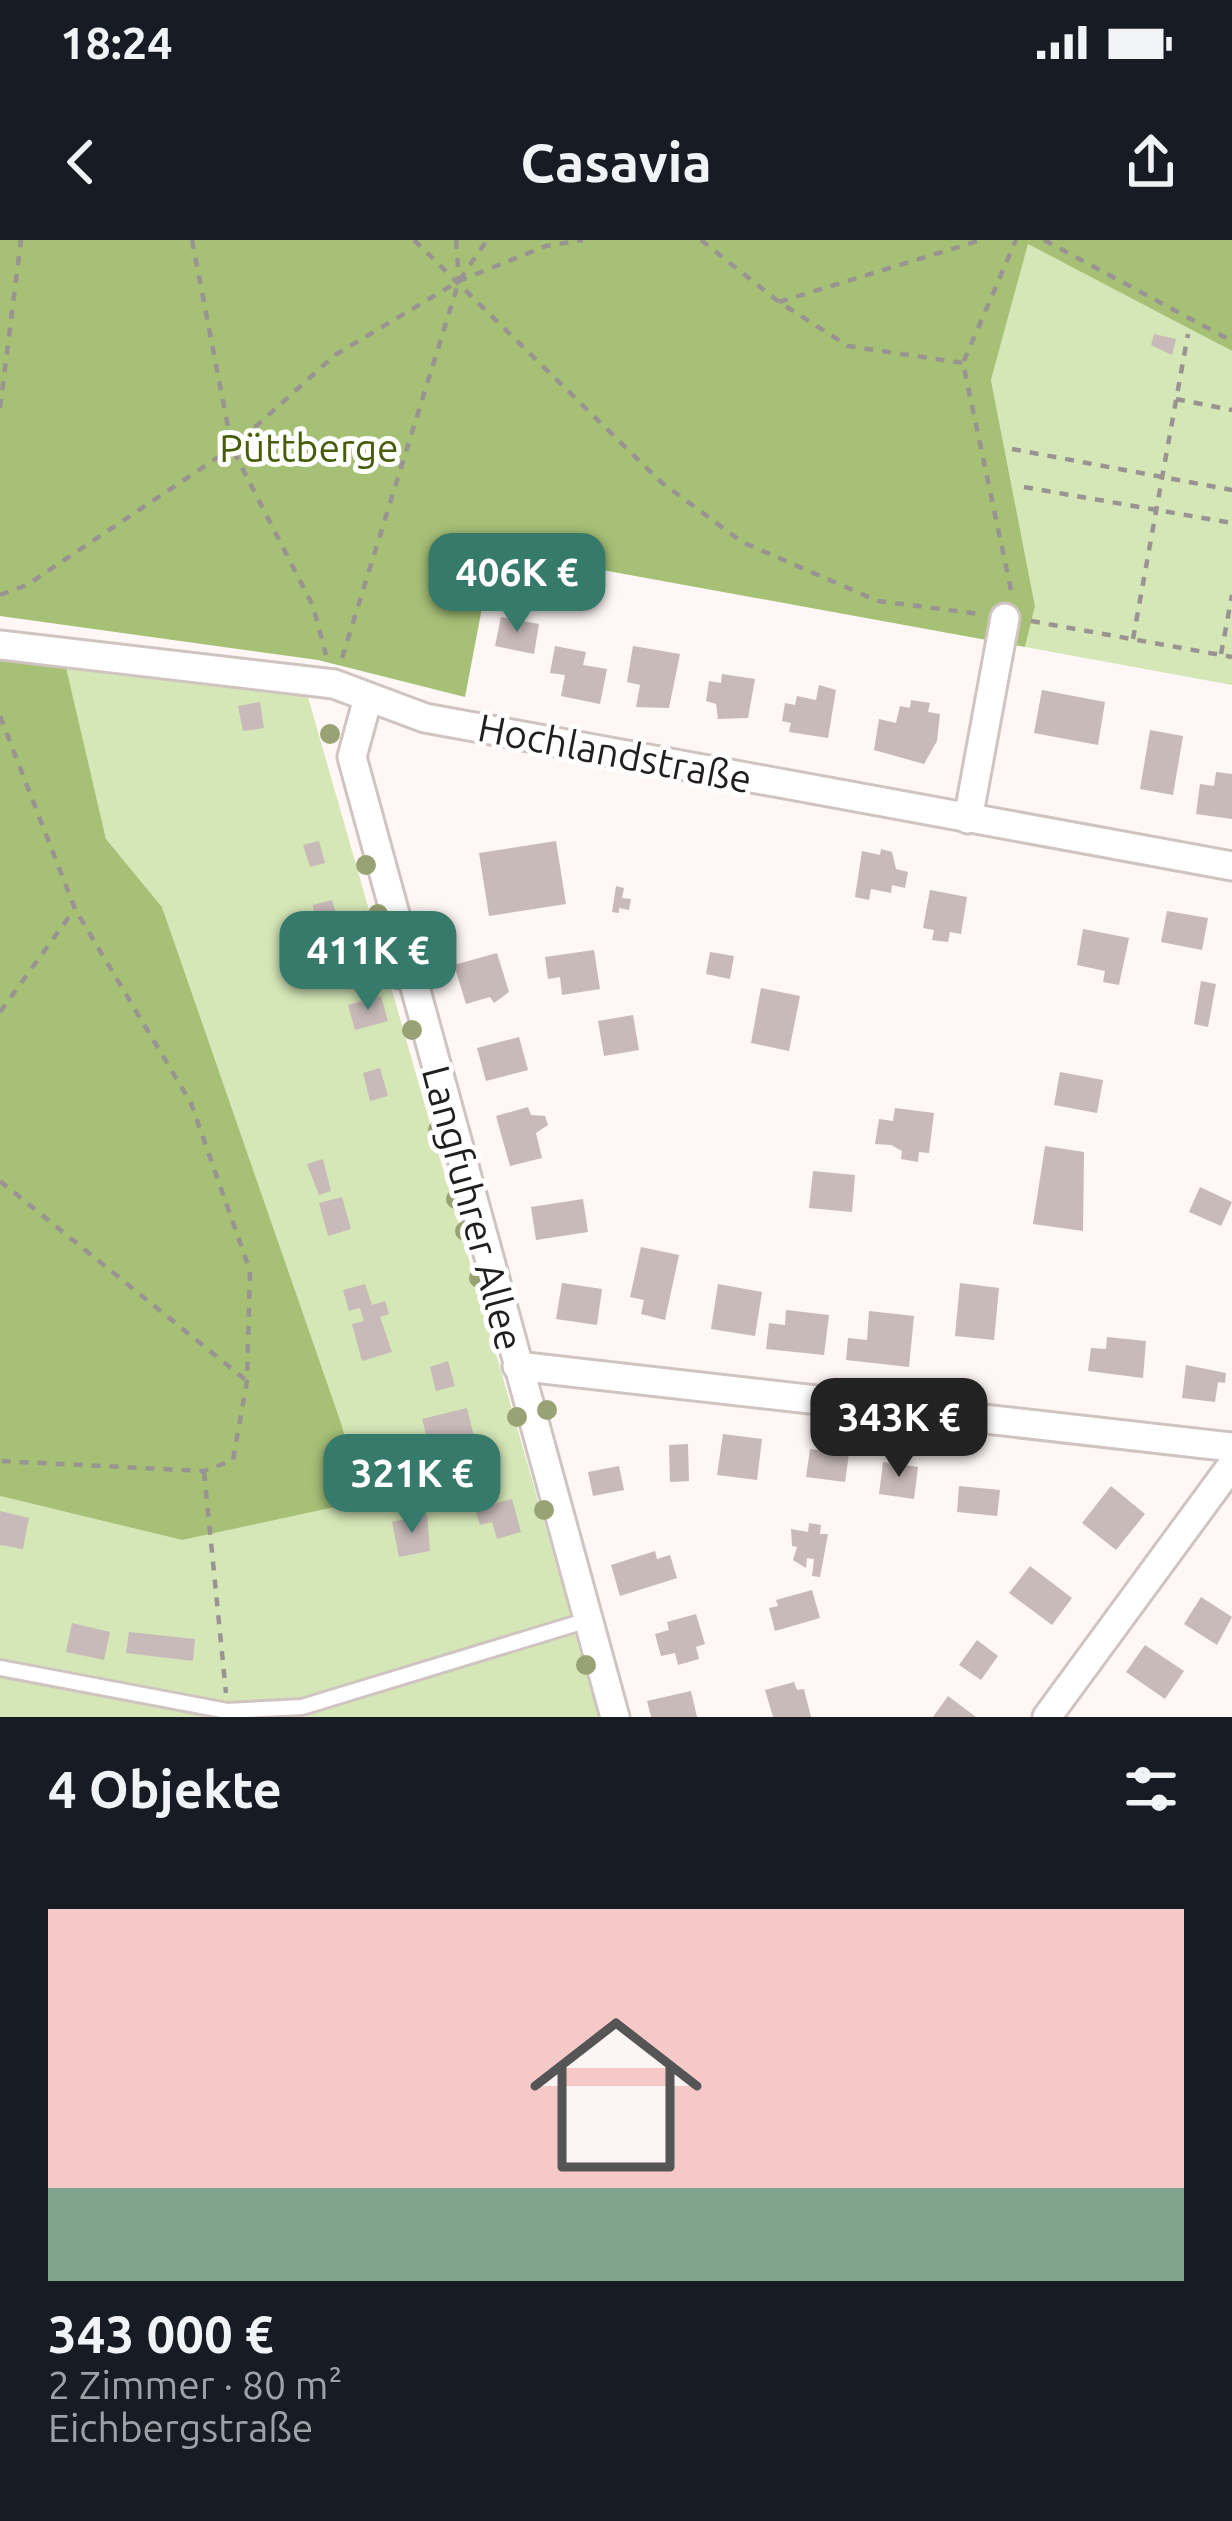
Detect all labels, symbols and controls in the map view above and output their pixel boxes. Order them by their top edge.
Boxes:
text: 18:24 [60,17,173,68]
icon: back [48,129,114,195]
icon: share [1118,129,1184,195]
text: Casavia [520,132,712,192]
park label: Püttberge [219,426,399,469]
pin: 406K € [419,533,615,635]
text: 406K € [455,550,579,593]
street label: Hochlandstraße [475,705,756,800]
pin: 411K € [270,911,466,1013]
text: 411K € [306,928,430,971]
street label: Langfuhrer Allee [415,1061,532,1355]
pin: 343K € [801,1378,997,1480]
text: 343K € [837,1395,961,1438]
pin: 321K € [314,1434,510,1536]
text: 321K € [350,1451,474,1494]
icon: filters [1118,1756,1184,1822]
text: 4 Objekte [48,1760,282,1818]
icon: home [508,1987,724,2203]
text: 343 000 € [48,2305,274,2363]
text: 2 Zimmer · 80 m² [48,2363,343,2406]
text: Eichbergstraße [48,2406,313,2449]

